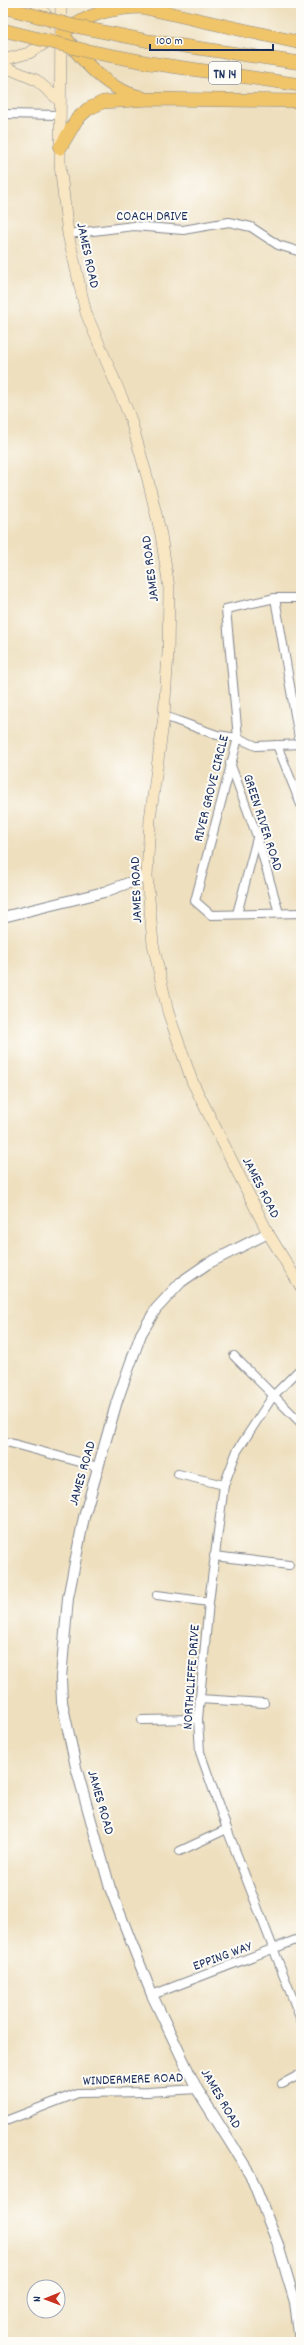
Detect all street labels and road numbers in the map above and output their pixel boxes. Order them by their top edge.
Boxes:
road number: TN 14 [209,62,241,84]
street label: COACH DRIVE [116,207,188,227]
street label: JAMES ROAD [70,221,104,290]
street label: JAMES ROAD [137,535,165,603]
street label: RIVER GROVE CIRCLE [189,732,235,844]
street label: GREEN RIVER ROAD [237,772,287,874]
street label: JAMES ROAD [126,856,148,923]
street label: JAMES ROAD [236,1154,284,1222]
street label: JAMES ROAD [64,1439,102,1508]
street label: NORTHCLIFFE DRIVE [178,1623,206,1730]
street label: JAMES ROAD [81,1768,119,1837]
street label: EPPING WAY [190,1937,256,1977]
street label: JAMES ROAD [195,2065,246,2133]
street label: WINDERMERE ROAD [83,2068,184,2092]

